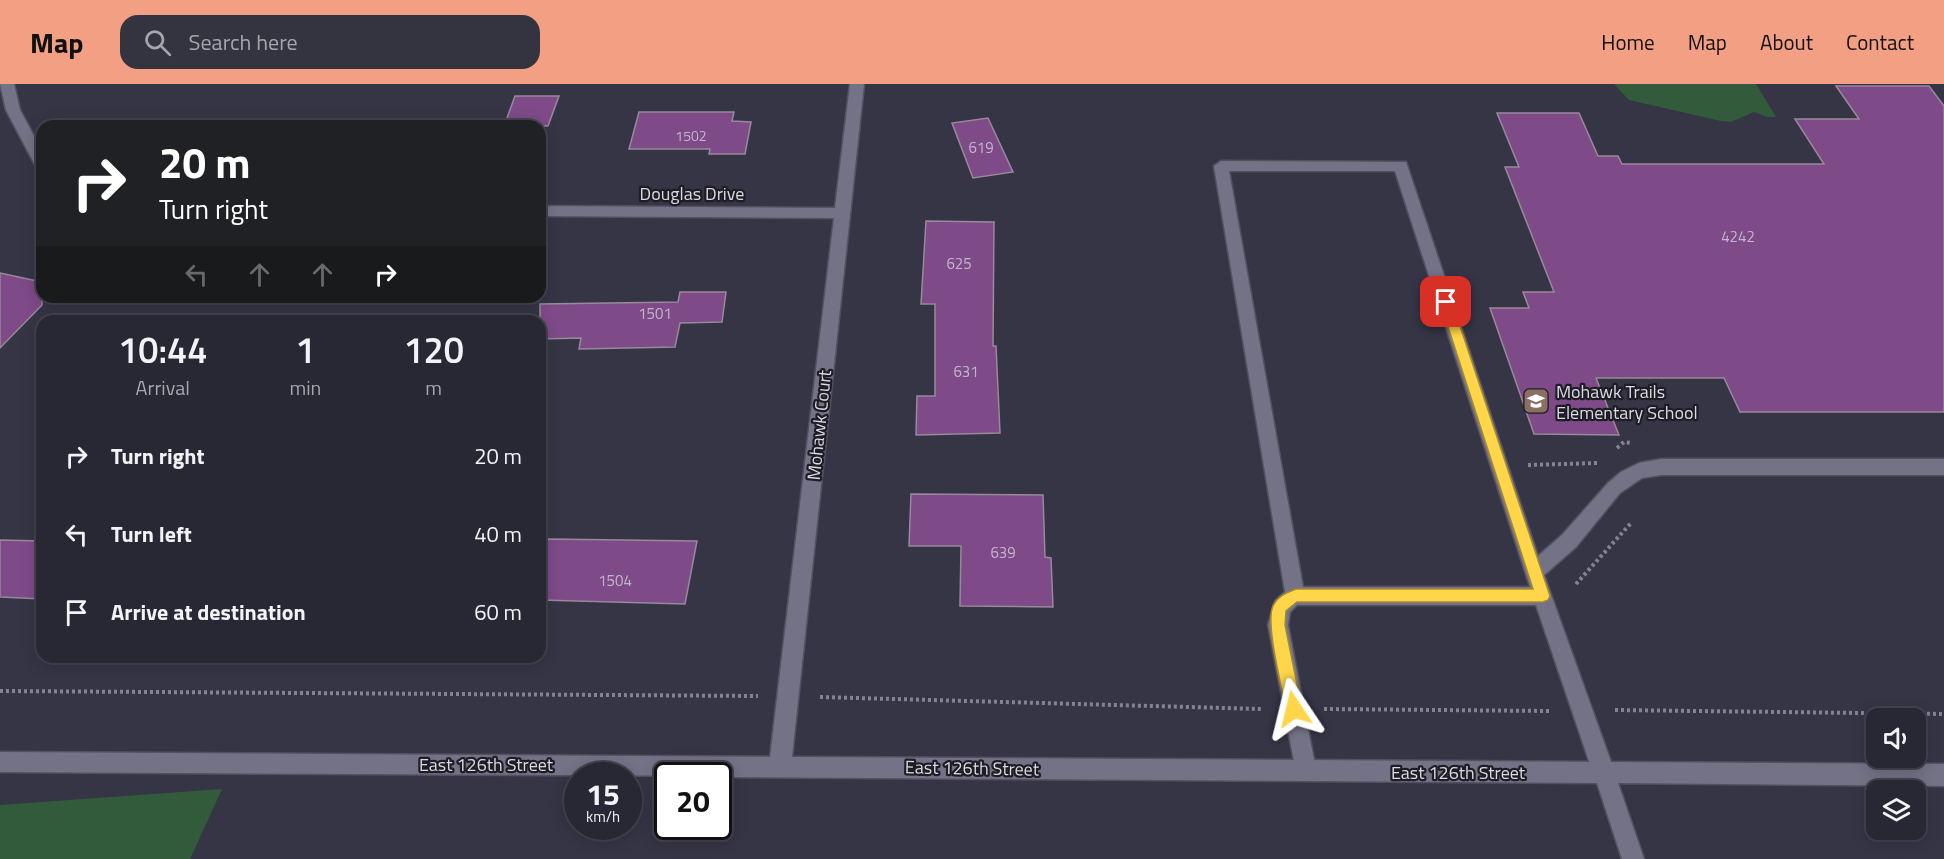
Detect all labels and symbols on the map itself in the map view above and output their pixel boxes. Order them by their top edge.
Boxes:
house number: 1502 [675,125,707,146]
house number: 619 [968,136,994,159]
street label: Douglas Drive [640,180,744,207]
house number: 4242 [1721,225,1755,248]
house number: 625 [946,252,972,275]
pin [1420,276,1471,327]
house number: 1501 [638,302,672,325]
house number: 631 [953,360,979,383]
street label: Mohawk Court [800,368,838,481]
place label: Mohawk Trails Elementary School [1556,378,1698,426]
school or university icon: Mohawk Trails Elementary School [1521,386,1551,416]
house number: 639 [990,541,1016,564]
house number: 1504 [598,569,632,592]
position arrow [1262,677,1326,741]
street label: East 126th Street [419,751,554,778]
street label: East 126th Street [905,753,1040,783]
street label: East 126th Street [1391,759,1526,786]
speed limit sign: 20 [654,762,732,840]

